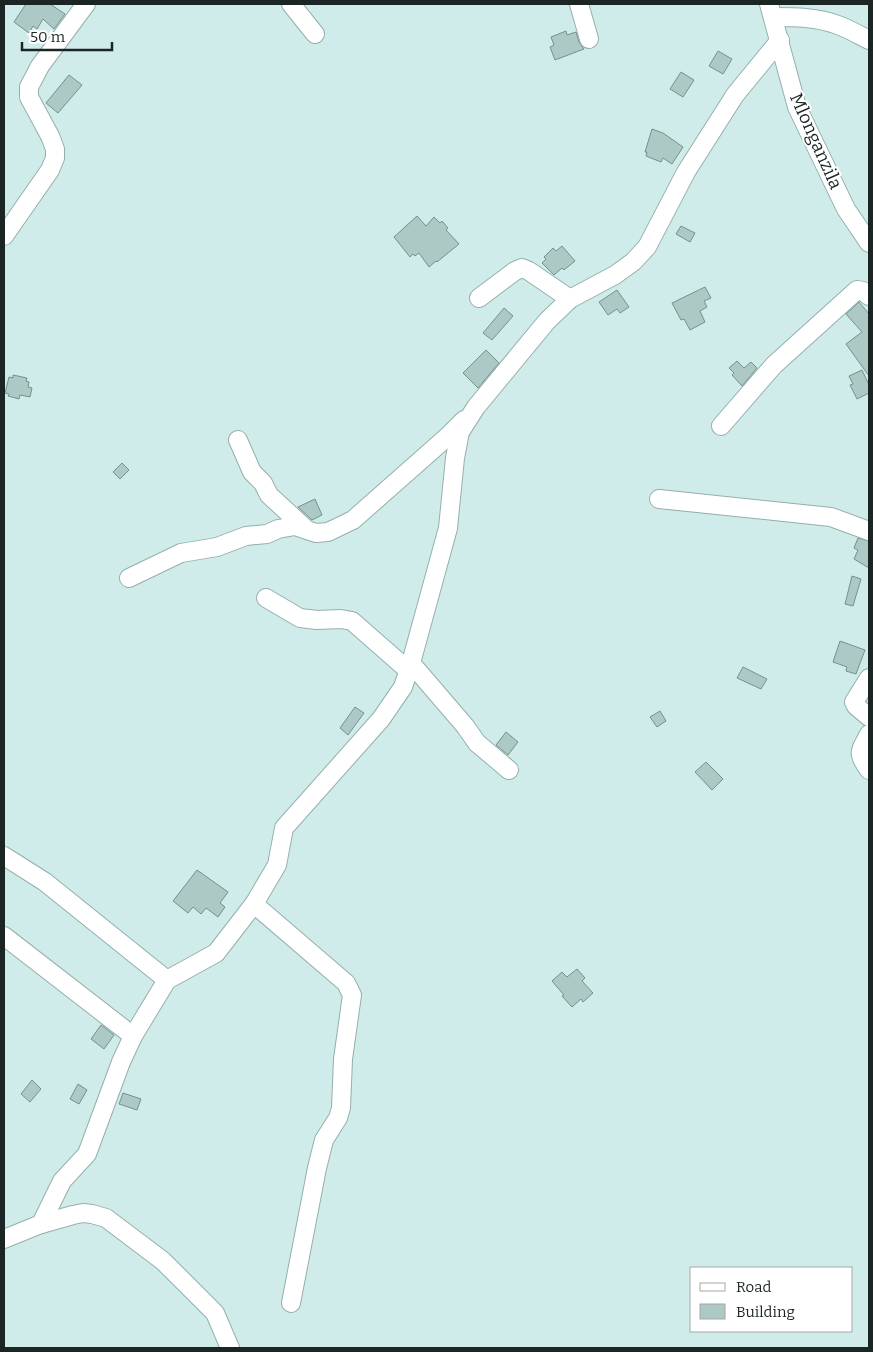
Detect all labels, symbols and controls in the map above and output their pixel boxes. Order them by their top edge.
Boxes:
scale bar [22,20,112,52]
text: 50 m [30,28,66,46]
street label: Mlonganzila [785,90,847,193]
legend [690,1267,853,1332]
text: Road [736,1278,771,1296]
text: Building [736,1303,795,1321]

